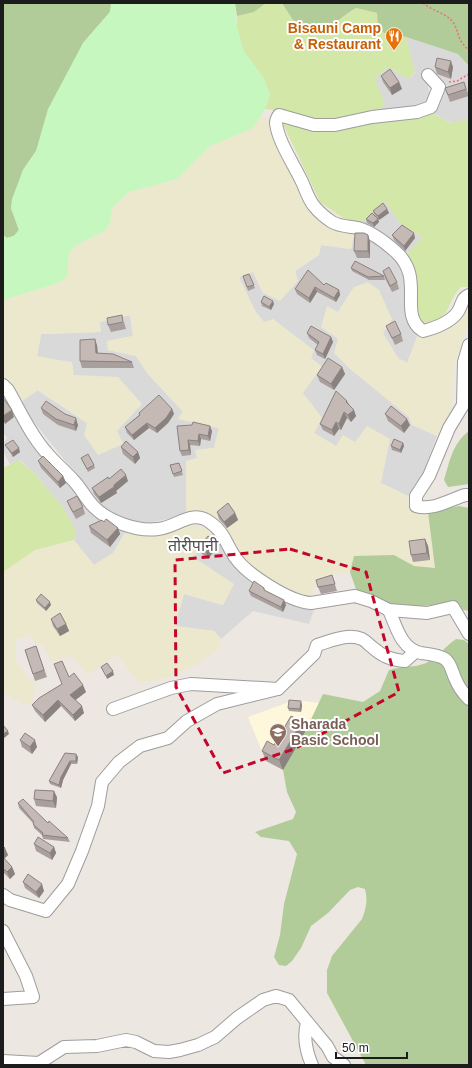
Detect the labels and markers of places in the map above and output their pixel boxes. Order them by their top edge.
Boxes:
place label: Bisauni Camp & Restaurant [288,20,381,52]
restaurant icon: Bisauni Camp & Restaurant [384,26,404,51]
place label: Sharada Basic School [291,716,379,748]
school or university icon: Sharada Basic School [268,722,288,747]

